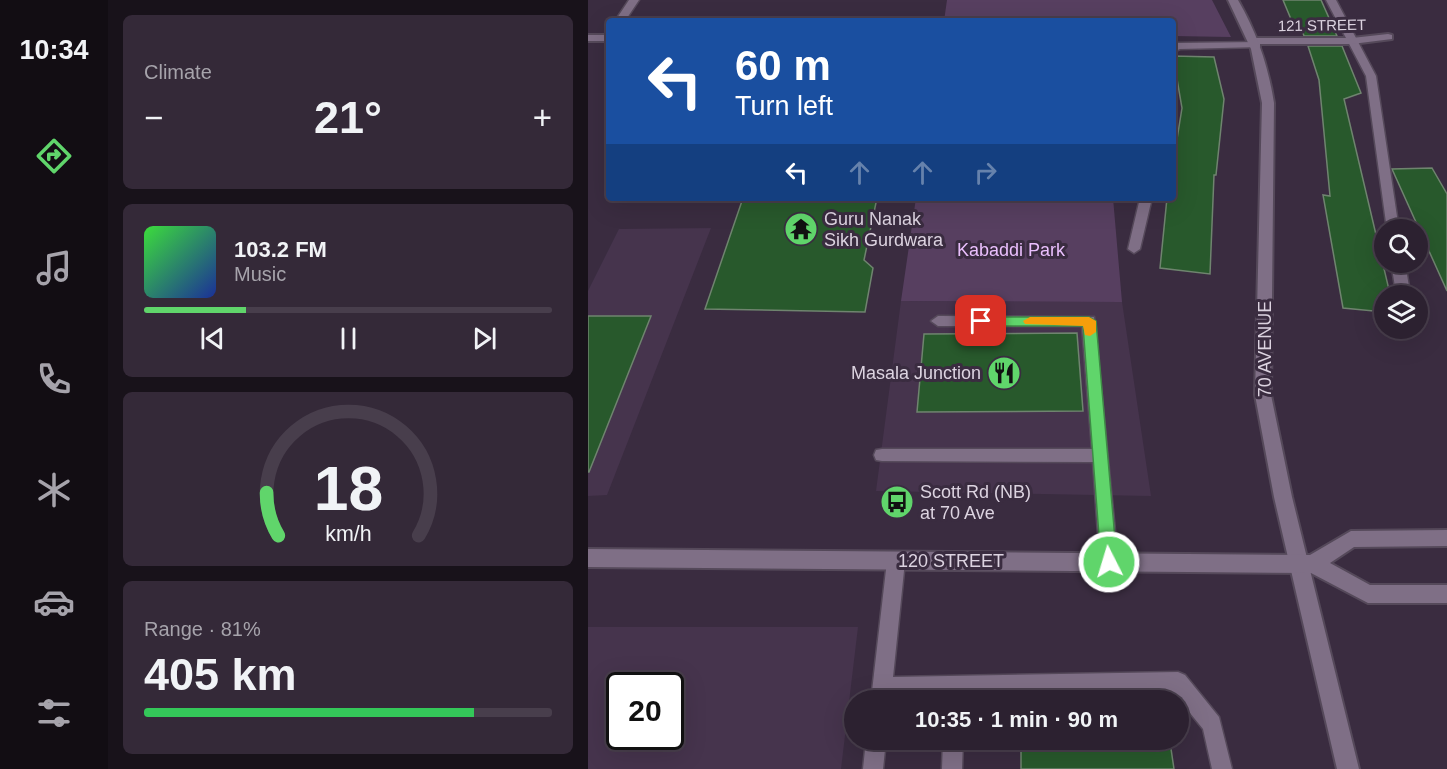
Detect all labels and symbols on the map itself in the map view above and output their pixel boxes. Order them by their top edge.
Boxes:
street label: 121 STREET [1278,16,1366,34]
place label: Guru Nanak Sikh Gurdwara [824,209,944,250]
temple icon: Guru Nanak Sikh Gurdwara [783,211,819,247]
park label: Kabaddi Park [957,240,1066,260]
pin [955,295,1006,346]
street label: 70 AVENUE [1255,301,1275,397]
restaurant icon: Masala Junction [986,355,1022,391]
place label: Masala Junction [851,363,981,383]
place label: Scott Rd (NB) at 70 Ave [920,482,1031,523]
bus stop icon: Scott Rd (NB) at 70 Ave [879,484,915,520]
position arrow [1077,530,1141,594]
street label: 120 STREET [898,551,1004,571]
speed limit sign: 20 [606,672,684,750]

